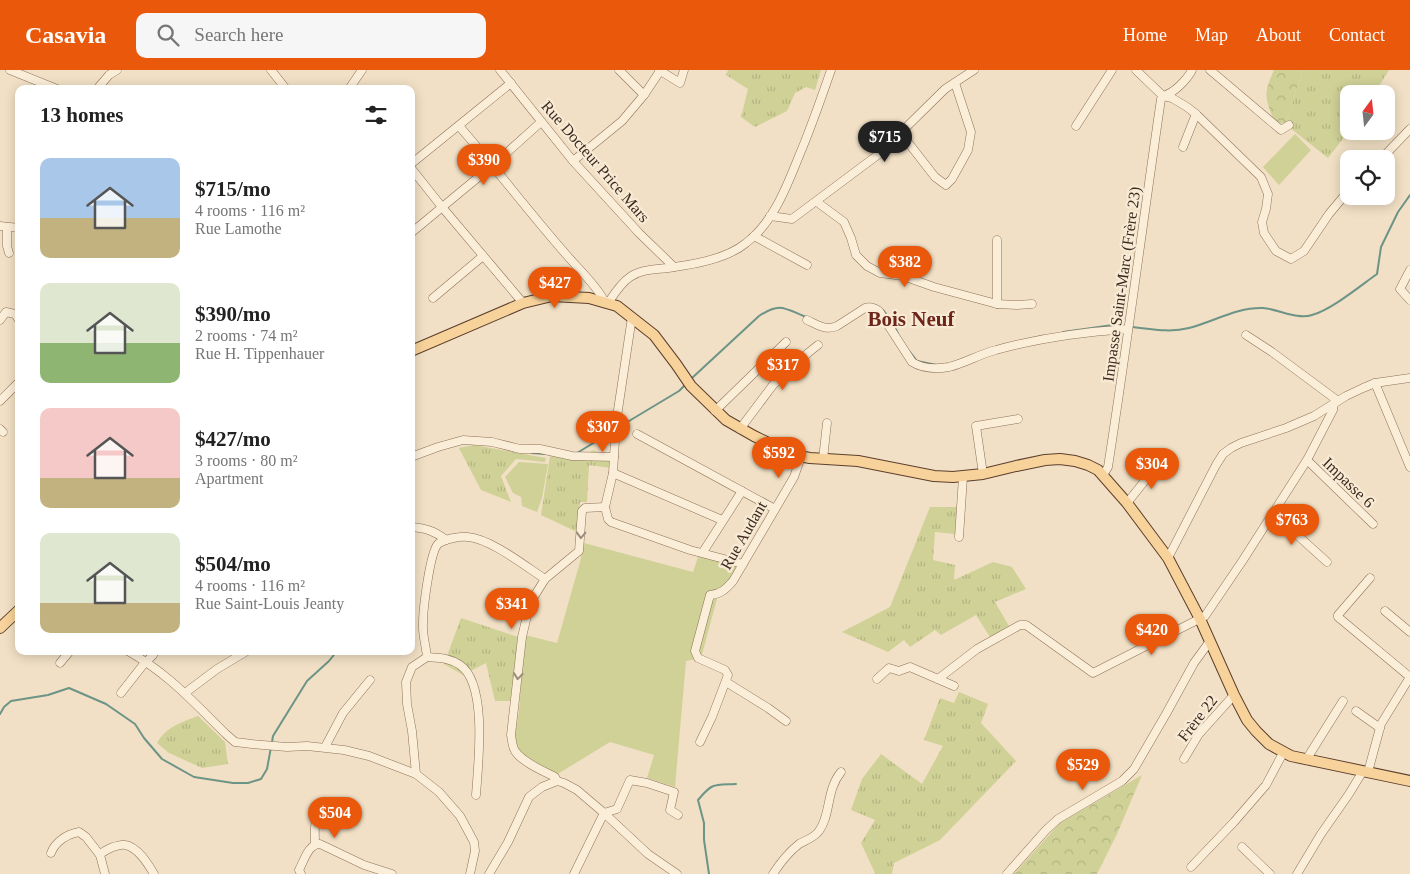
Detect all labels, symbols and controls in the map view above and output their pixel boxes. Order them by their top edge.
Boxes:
search box [136,13,486,58]
icon: search [154,21,182,49]
text: Casavia [25,22,106,48]
text: Search here [194,24,283,45]
text: Home [1123,25,1167,45]
text: Map [1195,25,1228,45]
text: About [1256,25,1301,45]
text: Contact [1329,25,1385,45]
north arrow [1340,85,1395,140]
map controls [1340,85,1395,205]
street label: Rue Docteur Price Mars [538,97,653,225]
icon: filters [362,101,390,129]
text: 13 homes [40,103,123,127]
pin: $715 [855,121,915,163]
text: $715 [869,128,901,145]
pin: $390 [454,144,514,186]
button: locate [1340,150,1395,205]
text: $390 [468,151,500,168]
text: $715/mo [195,177,271,201]
icon: home [80,178,140,238]
street label: Impasse Saint-Marc (Frère 23) [1099,185,1145,383]
text: 4 rooms · 116 m² [195,202,305,219]
text: Rue Lamothe [195,220,282,237]
pin: $382 [875,246,935,288]
text: $382 [889,253,921,270]
pin: $427 [525,266,585,309]
text: $427 [539,274,571,291]
text: $390/mo [195,302,271,326]
icon: home [80,303,140,363]
district label: Bois Neuf [868,307,955,331]
text: 2 rooms · 74 m² [195,327,298,344]
text: Rue H. Tippenhauer [195,345,324,362]
pin: $317 [753,348,813,391]
text: $317 [767,356,799,373]
pin: $307 [573,410,633,453]
text: $307 [587,418,619,435]
text: $427/mo [195,427,271,451]
icon: home [80,428,140,488]
pin: $592 [749,436,809,479]
text: $592 [763,444,795,461]
pin: $304 [1122,448,1182,490]
text: 3 rooms · 80 m² [195,452,298,469]
street label: Impasse 6 [1319,454,1378,512]
text: $304 [1136,455,1168,472]
text: Apartment [195,470,263,487]
street label: Rue Audant [717,498,770,572]
pin: $763 [1262,504,1322,546]
text: $763 [1276,511,1308,528]
one-way arrow [576,532,586,540]
text: $504/mo [195,552,271,576]
icon: home [80,553,140,613]
text: 4 rooms · 116 m² [195,577,305,594]
pin: $341 [482,588,542,630]
text: Rue Saint-Louis Jeanty [195,595,344,612]
text: $341 [496,595,528,612]
pin: $420 [1122,614,1182,656]
text: $420 [1136,621,1168,638]
one-way arrow [513,672,524,680]
street label: Frère 22 [1174,692,1221,745]
pin: $529 [1053,748,1113,791]
text: $529 [1067,756,1099,773]
pin: $504 [305,796,365,839]
text: $504 [319,804,351,821]

